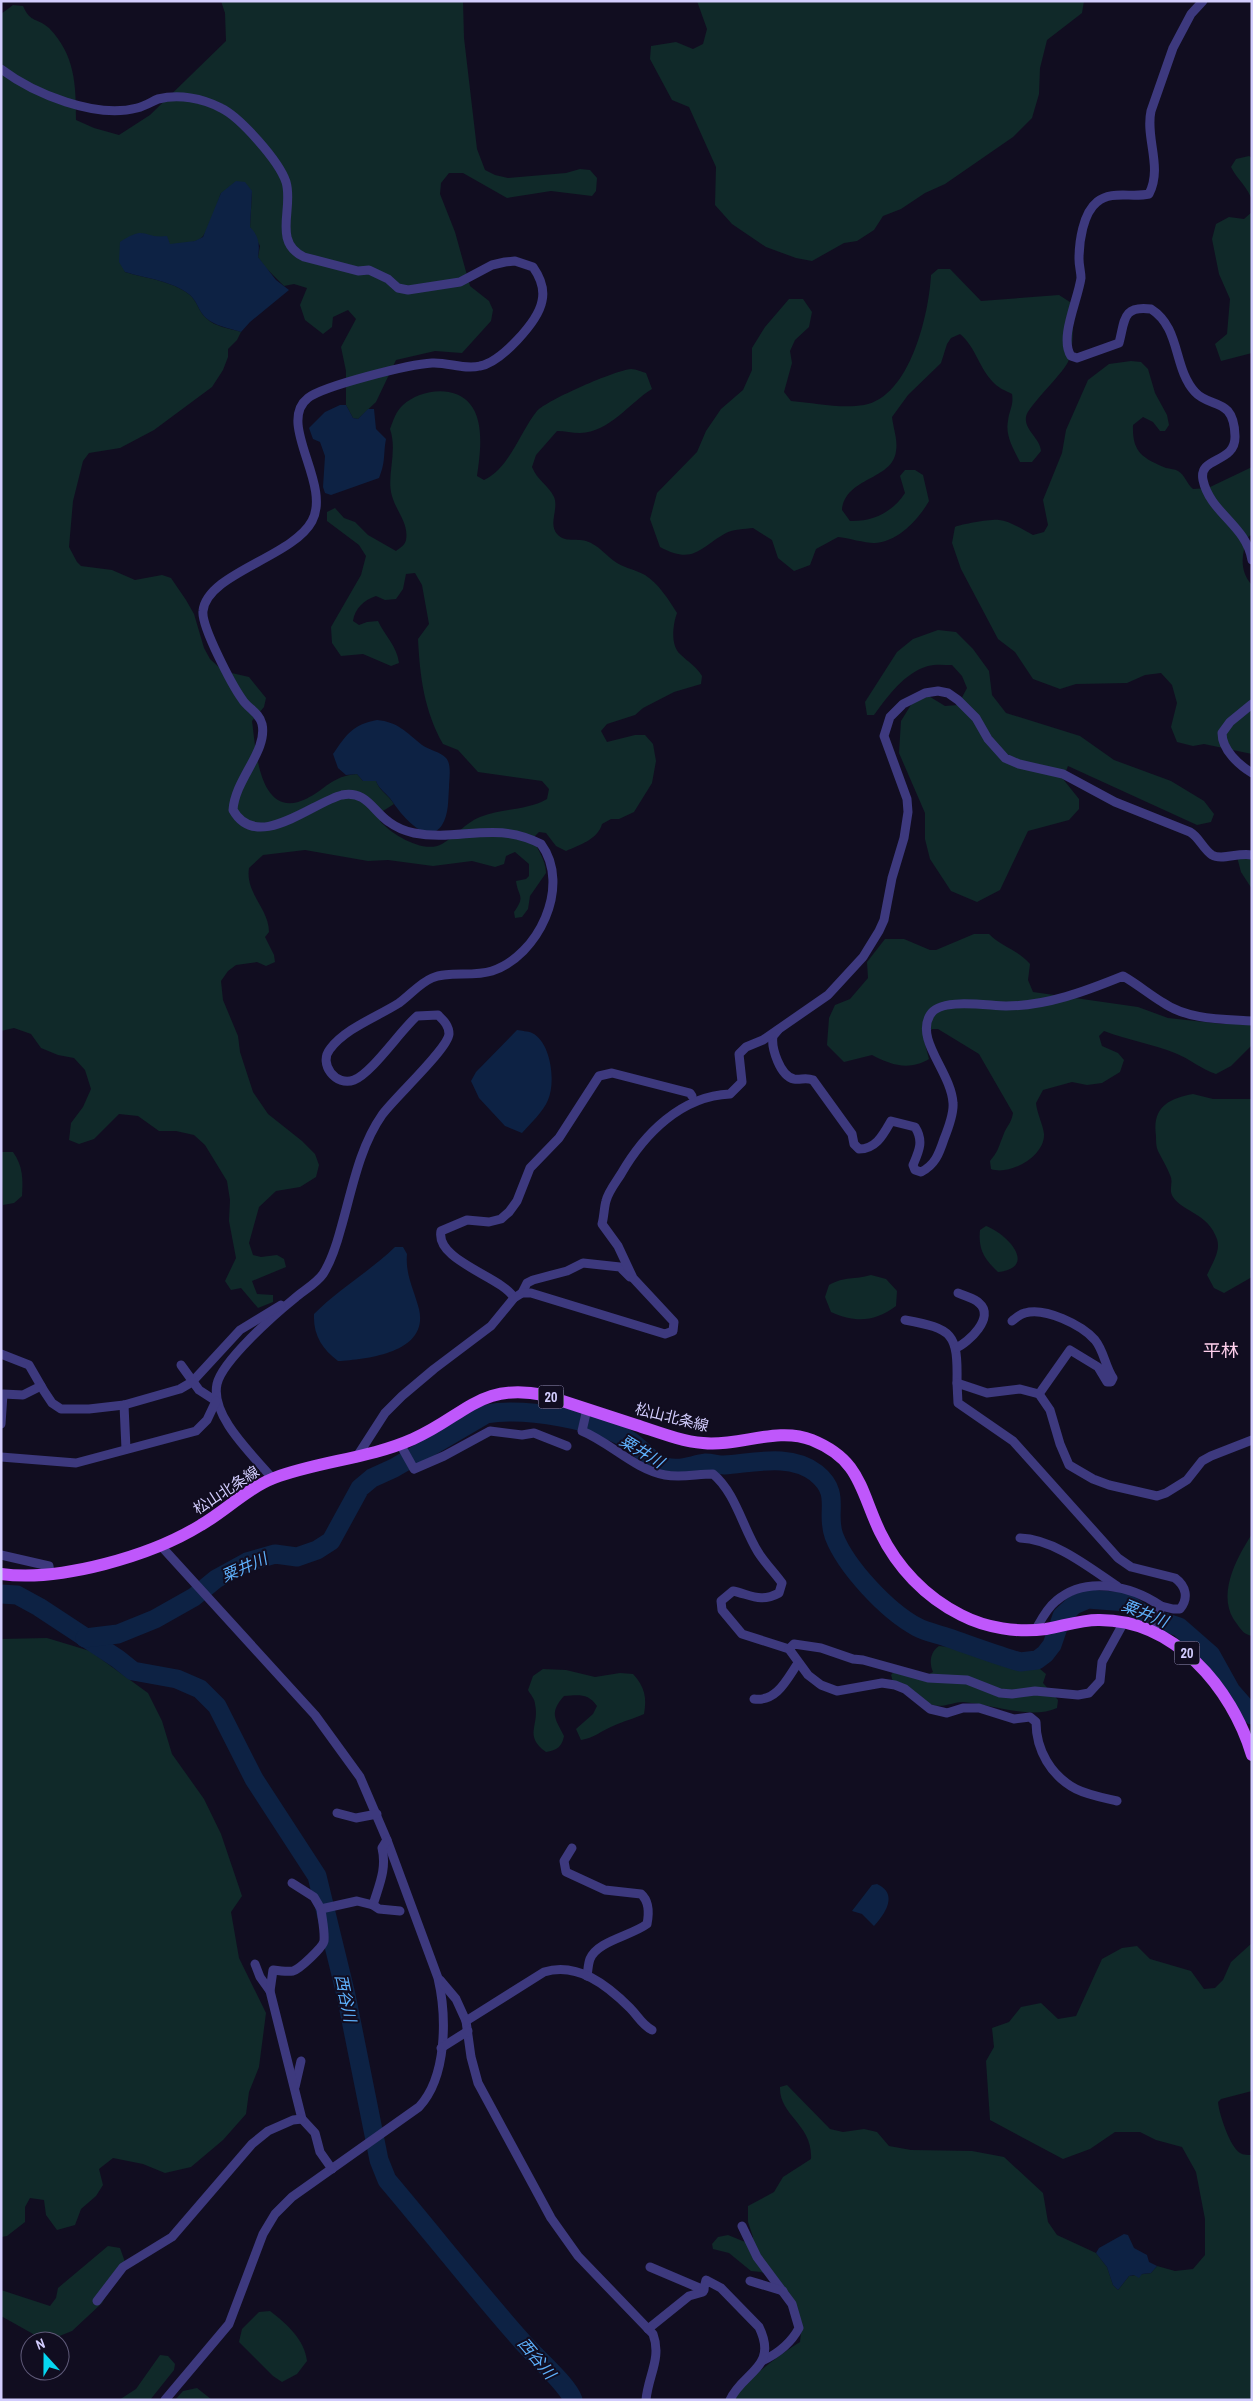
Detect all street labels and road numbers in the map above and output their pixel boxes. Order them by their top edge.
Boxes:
road number: 20 [538,1385,564,1408]
street label: 松山北条線 [633,1398,711,1436]
street label: 松山北条線 [189,1461,263,1519]
road number: 20 [1174,1642,1200,1665]

